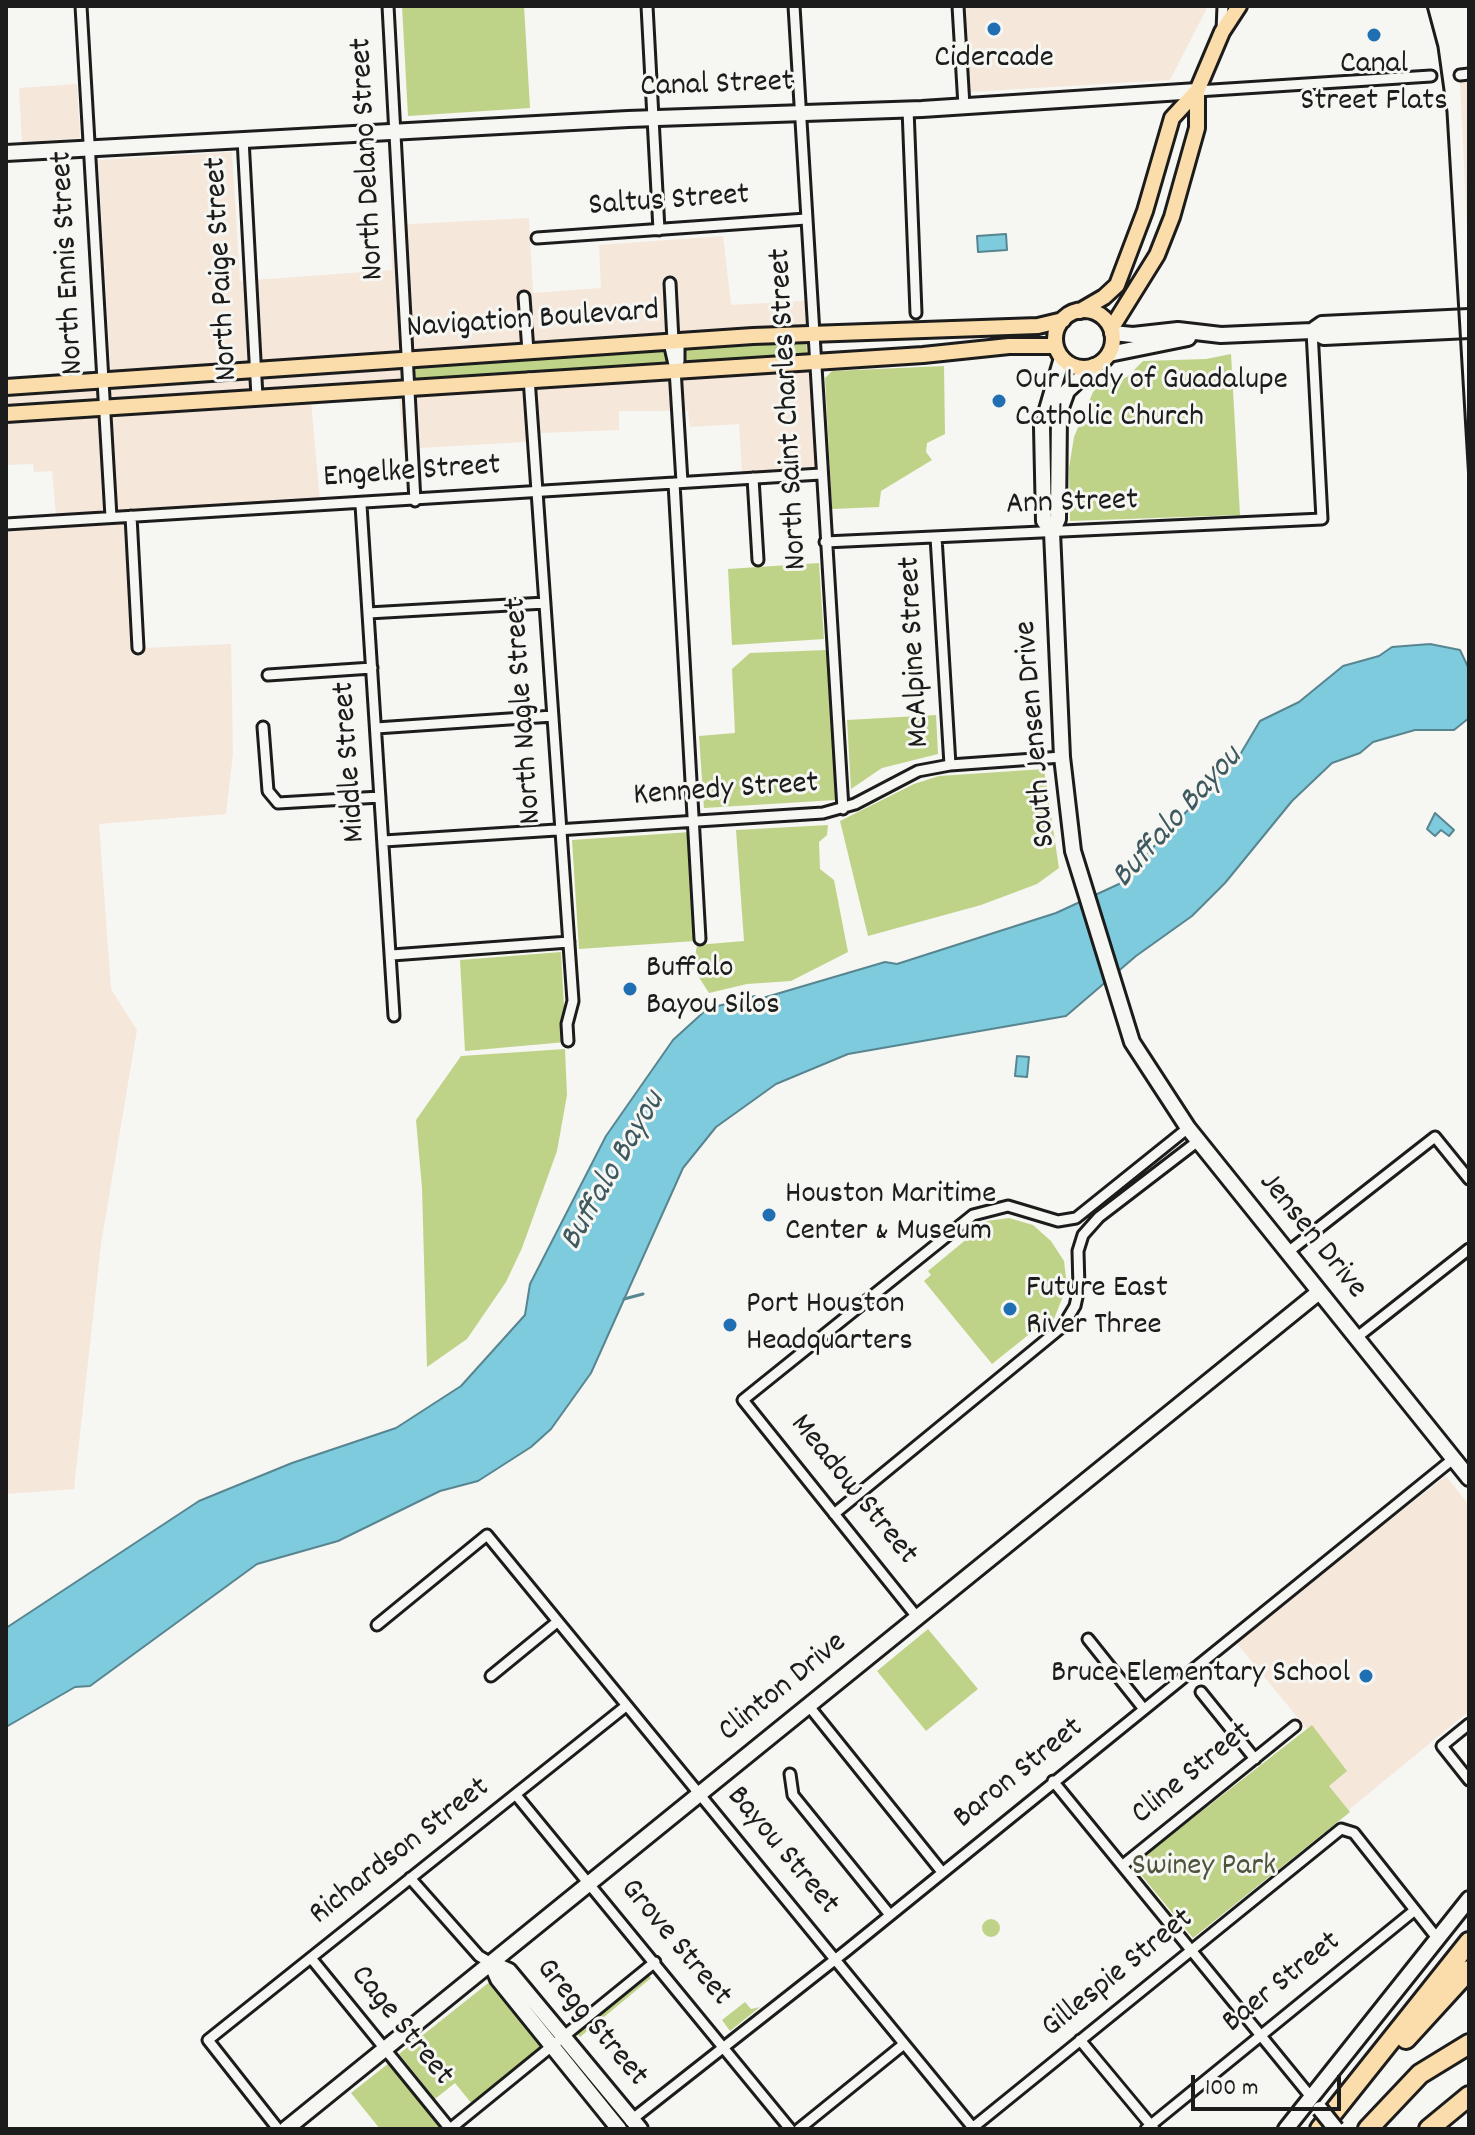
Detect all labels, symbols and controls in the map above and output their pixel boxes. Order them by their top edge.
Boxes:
marker: Cidercade [985,20,1003,38]
marker: Canal Street Flats [1365,26,1383,44]
street label: North Delano Street [344,37,396,281]
place label: Cidercade [934,42,1054,80]
place label: Canal Street Flats [1300,48,1448,123]
street label: Canal Street [640,65,794,109]
street label: North Ennis Street [45,150,95,376]
street label: North Paige Street [199,156,249,382]
street label: Saltus Street [587,178,751,228]
street label: North Saint Charles Street [763,247,819,571]
street label: Navigation Boulevard [405,294,661,350]
place label: Our Lady of Guadalupe Catholic Church [1015,364,1288,439]
marker: Our Lady of Guadalupe Catholic Church [990,392,1008,410]
street label: Engelke Street [322,449,502,499]
street label: Ann Street [1005,484,1139,526]
street label: McAlpine Street [893,555,941,749]
street label: North Nagle Street [499,596,553,826]
street label: South Jensen Drive [1009,619,1067,849]
street label: Middle Street [327,680,377,844]
water label: Buffalo Bayou [1105,740,1253,898]
street label: Kennedy Street [632,766,820,818]
place label: Buffalo Bayou Silos [646,952,780,1027]
marker: Buffalo Bayou Silos [621,980,639,998]
water label: Buffalo Bayou [553,1085,677,1259]
street label: Jensen Drive [1248,1166,1374,1308]
place label: Houston Maritime Center & Museum [785,1178,996,1253]
marker: Houston Maritime Center & Museum [760,1206,778,1224]
place label: Future East River Three [1026,1272,1168,1347]
place label: Port Houston Headquarters [746,1288,913,1363]
marker: Future East River Three [1001,1300,1019,1318]
marker: Port Houston Headquarters [721,1316,739,1334]
street label: Meadow Street [780,1408,924,1574]
street label: Clinton Drive [712,1626,856,1752]
place label: Bruce Elementary School [1051,1657,1350,1695]
marker: Bruce Elementary School [1357,1667,1375,1685]
street label: Baron Street [947,1711,1093,1839]
street label: Cline Street [1125,1715,1261,1835]
street label: Richardson Street [303,1771,499,1935]
street label: Bayou Street [716,1780,846,1924]
park label: Swiney Park [1132,1850,1276,1888]
street label: Grove Street [610,1872,738,2016]
street label: Gillespie Street [1035,1902,1203,2048]
street label: Baer Street [1216,1925,1350,2043]
street label: Gregg Street [525,1952,655,2096]
street label: Cage Street [340,1959,460,2095]
scale bar [1195,2059,1345,2109]
text: 100 m [1205,2072,1258,2106]

